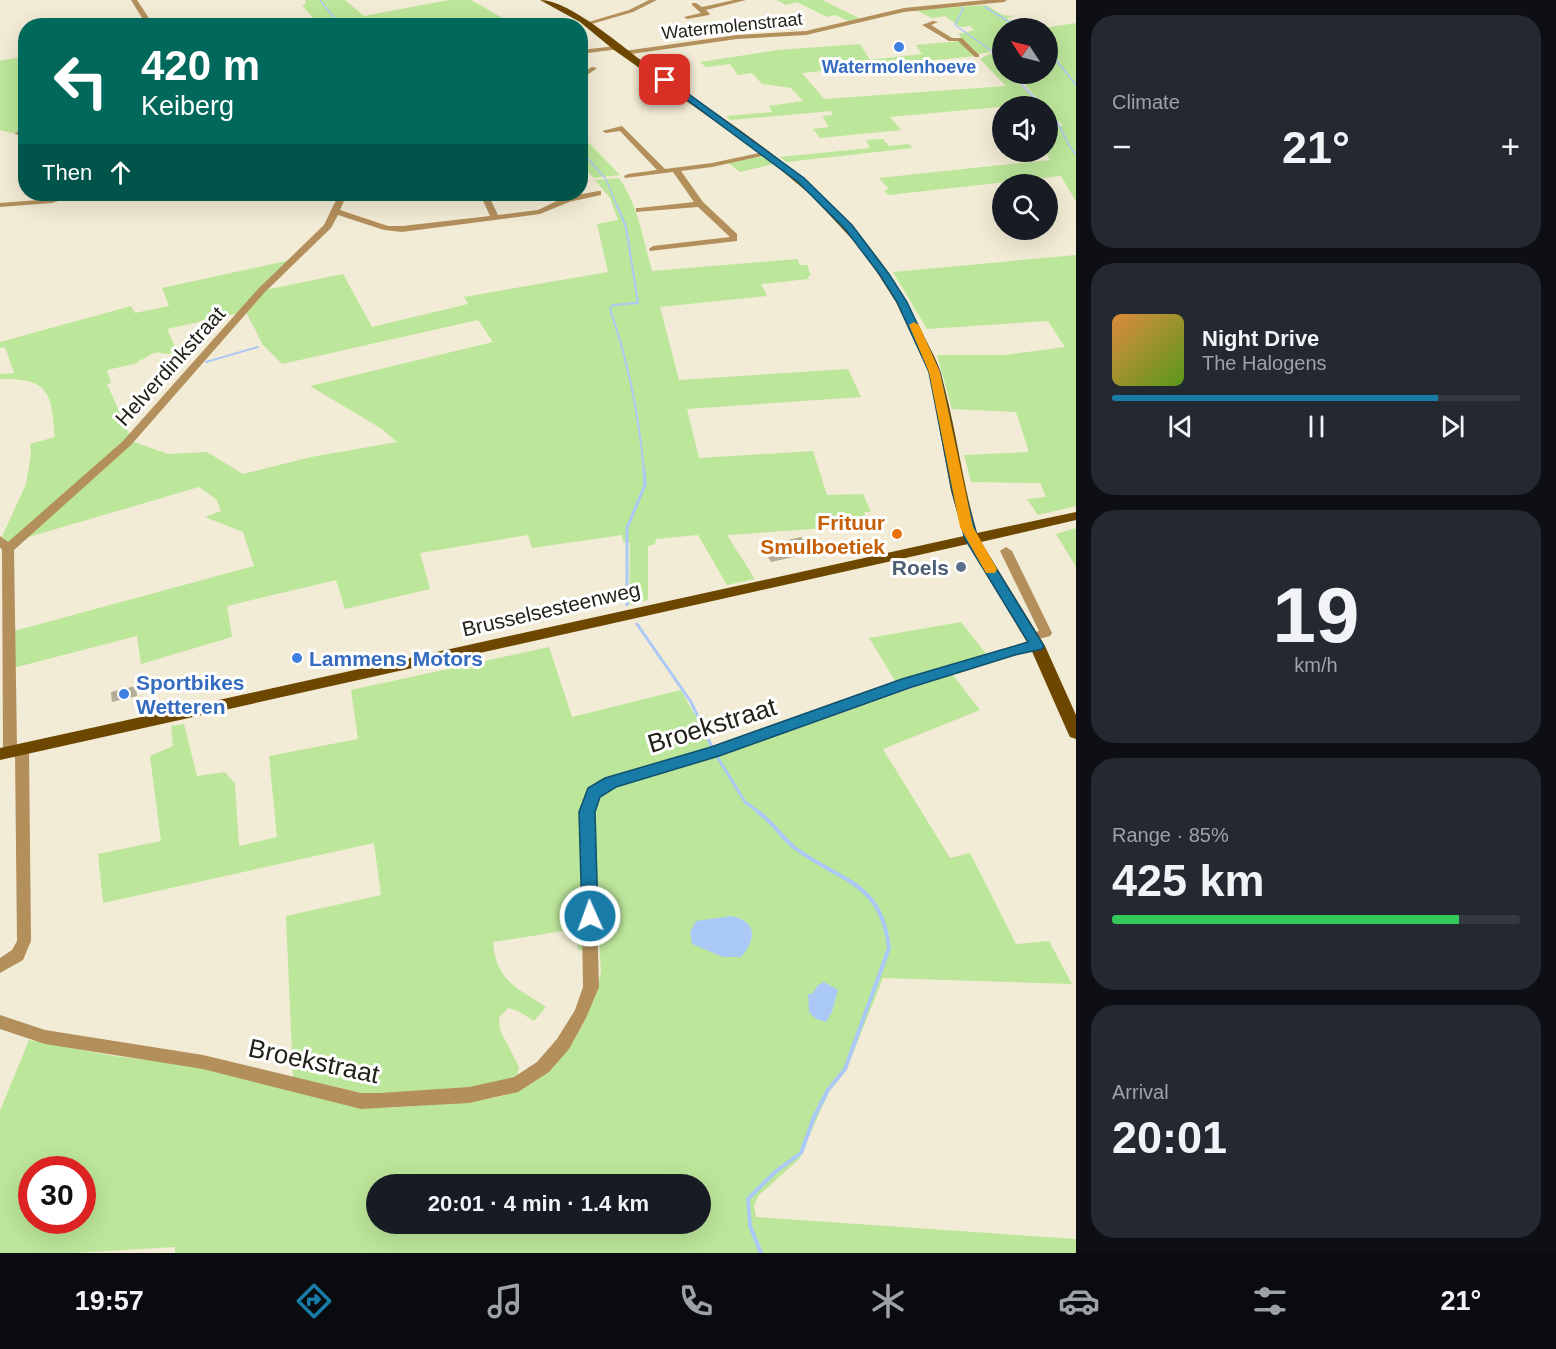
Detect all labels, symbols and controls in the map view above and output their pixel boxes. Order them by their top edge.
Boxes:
street label: Watermolenstraat [661,9,803,43]
north arrow [992,18,1058,84]
map controls [992,18,1058,240]
marker: Watermolenhoeve [892,40,906,54]
icon: left [42,42,120,120]
text: 420 m [141,42,260,89]
pin [639,54,690,105]
place label: Watermolenhoeve [822,57,976,77]
icon: arrive [648,63,681,96]
text: Keiberg [141,91,234,121]
text: Climate [1112,91,1180,113]
button: sound [992,96,1058,162]
text: 21° [1282,122,1350,173]
text: − [1112,128,1131,165]
text: + [1501,128,1520,165]
icon: ahead [104,156,137,189]
text: Then [42,160,92,185]
button: search [992,174,1058,240]
street label: Helverdinkstraat [111,302,229,430]
text: Night Drive [1202,326,1319,351]
text: The Halogens [1202,352,1327,374]
icon: previous [1164,410,1197,443]
icon: pause [1300,410,1333,443]
icon: next [1436,410,1469,443]
place label: Frituur Smulboetiek [760,511,885,558]
marker: Frituur Smulboetiek [890,527,904,541]
place label: Roels [892,556,949,579]
marker: Roels [954,560,968,574]
text: 19 [1273,571,1359,659]
street label: Brusselsesteenweg [460,577,642,641]
place label: Lammens Motors [309,647,483,670]
marker: Lammens Motors [290,651,304,665]
text: km/h [1294,654,1338,676]
place label: Sportbikes Wetteren [136,671,245,718]
marker: Sportbikes Wetteren [117,687,131,701]
street label: Broekstraat [644,691,781,759]
text: Range · 85% [1112,824,1229,846]
text: 425 km [1112,855,1265,906]
position arrow [558,884,622,948]
street label: Broekstraat [246,1033,383,1090]
text: Arrival [1112,1081,1169,1103]
text: 20:01 [1112,1112,1227,1163]
speed limit sign: 30 [18,1156,96,1234]
text: 20:01 · 4 min · 1.4 km [428,1191,649,1216]
icon: directions [293,1280,335,1322]
icon: music [484,1280,526,1322]
icon: phone [675,1280,717,1322]
icon: climate [867,1280,909,1322]
icon: car [1058,1280,1100,1322]
icon: filters [1249,1280,1291,1322]
text: 19:57 [75,1286,144,1316]
text: 21° [1440,1286,1481,1316]

